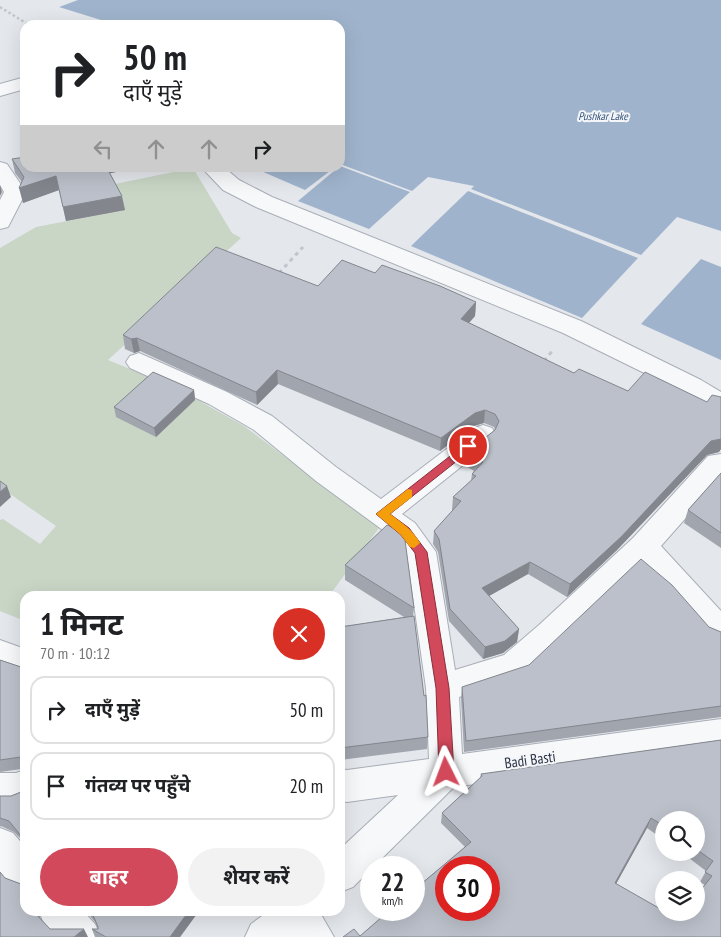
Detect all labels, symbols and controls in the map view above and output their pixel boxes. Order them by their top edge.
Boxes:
text: 50 m [123,34,187,80]
icon: right [40,40,105,105]
text: दाएँ मुड़ें [123,78,182,106]
water label: Pushkar Lake [578,109,629,123]
icon: left [89,135,117,163]
icon: ahead [142,135,170,163]
icon: ahead [195,135,223,163]
icon: right [248,135,276,163]
pin [447,425,489,467]
icon: arrive [454,432,482,460]
text: 1 मिनट [40,604,123,643]
button: close [273,608,325,660]
text: 70 m · 10:12 [40,643,111,663]
icon: right [42,696,70,724]
text: दाएँ मुड़ें [85,697,140,721]
text: 50 m [290,698,323,722]
position arrow [419,745,471,797]
street label: Badi Basti [503,747,557,772]
icon: arrive [42,772,70,800]
text: गंतव्य पर पहुँचे [85,773,190,797]
text: 20 m [290,774,323,798]
map controls [655,811,705,921]
button: search [655,811,705,861]
button: बाहर [40,848,178,906]
button: शेयर करें [188,848,325,906]
speed limit sign: 30 [435,856,500,921]
text: 22 [381,866,404,898]
button: layers [655,871,705,921]
text: km/h [382,893,403,908]

